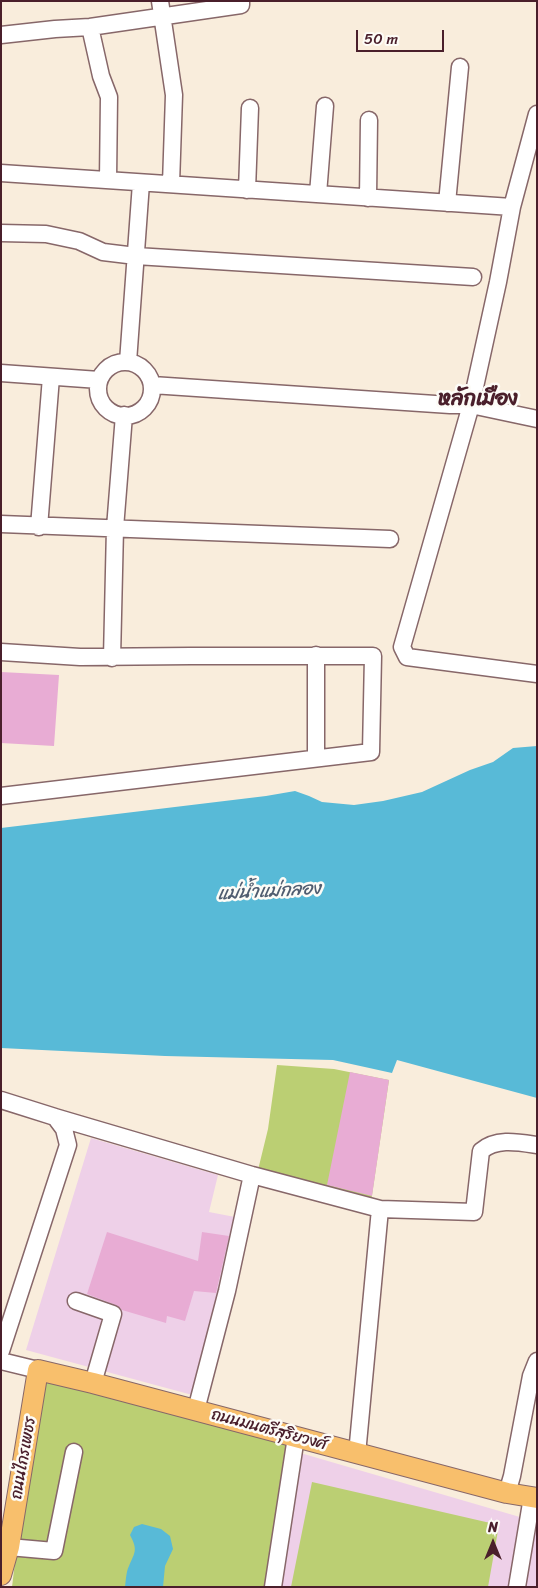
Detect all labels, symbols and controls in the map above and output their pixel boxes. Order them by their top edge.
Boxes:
scale bar [358,20,446,52]
text: 50 m [364,26,398,52]
district label: หลักเมือง [438,387,518,413]
water label: แม่น้ำแม่กลอง [217,879,321,905]
street label: ถนนมนตรีสุริยวงศ์ [209,1405,329,1455]
street label: ถนนไกรเพชร [7,1415,41,1501]
text: N [488,1515,498,1540]
north arrow [468,1518,518,1568]

